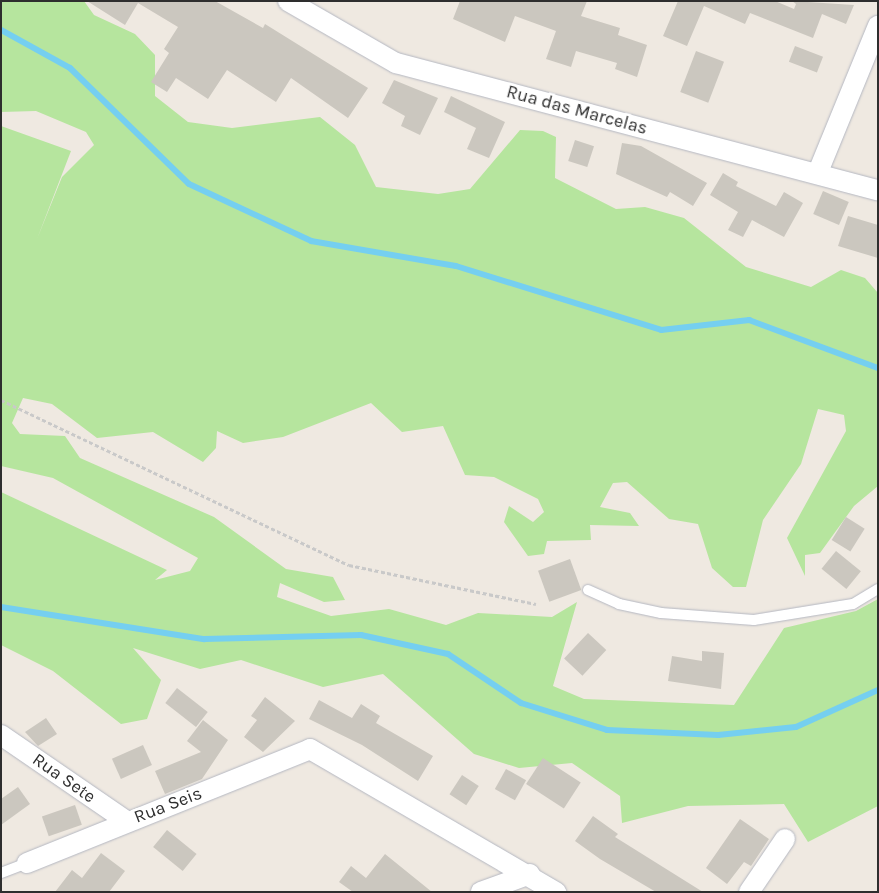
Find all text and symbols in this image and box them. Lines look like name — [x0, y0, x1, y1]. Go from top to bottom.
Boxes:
street label: Rua das Marcelas — [504, 81, 650, 139]
street label: Rua Sete — [28, 748, 100, 808]
street label: Rua Seis — [131, 782, 205, 828]

